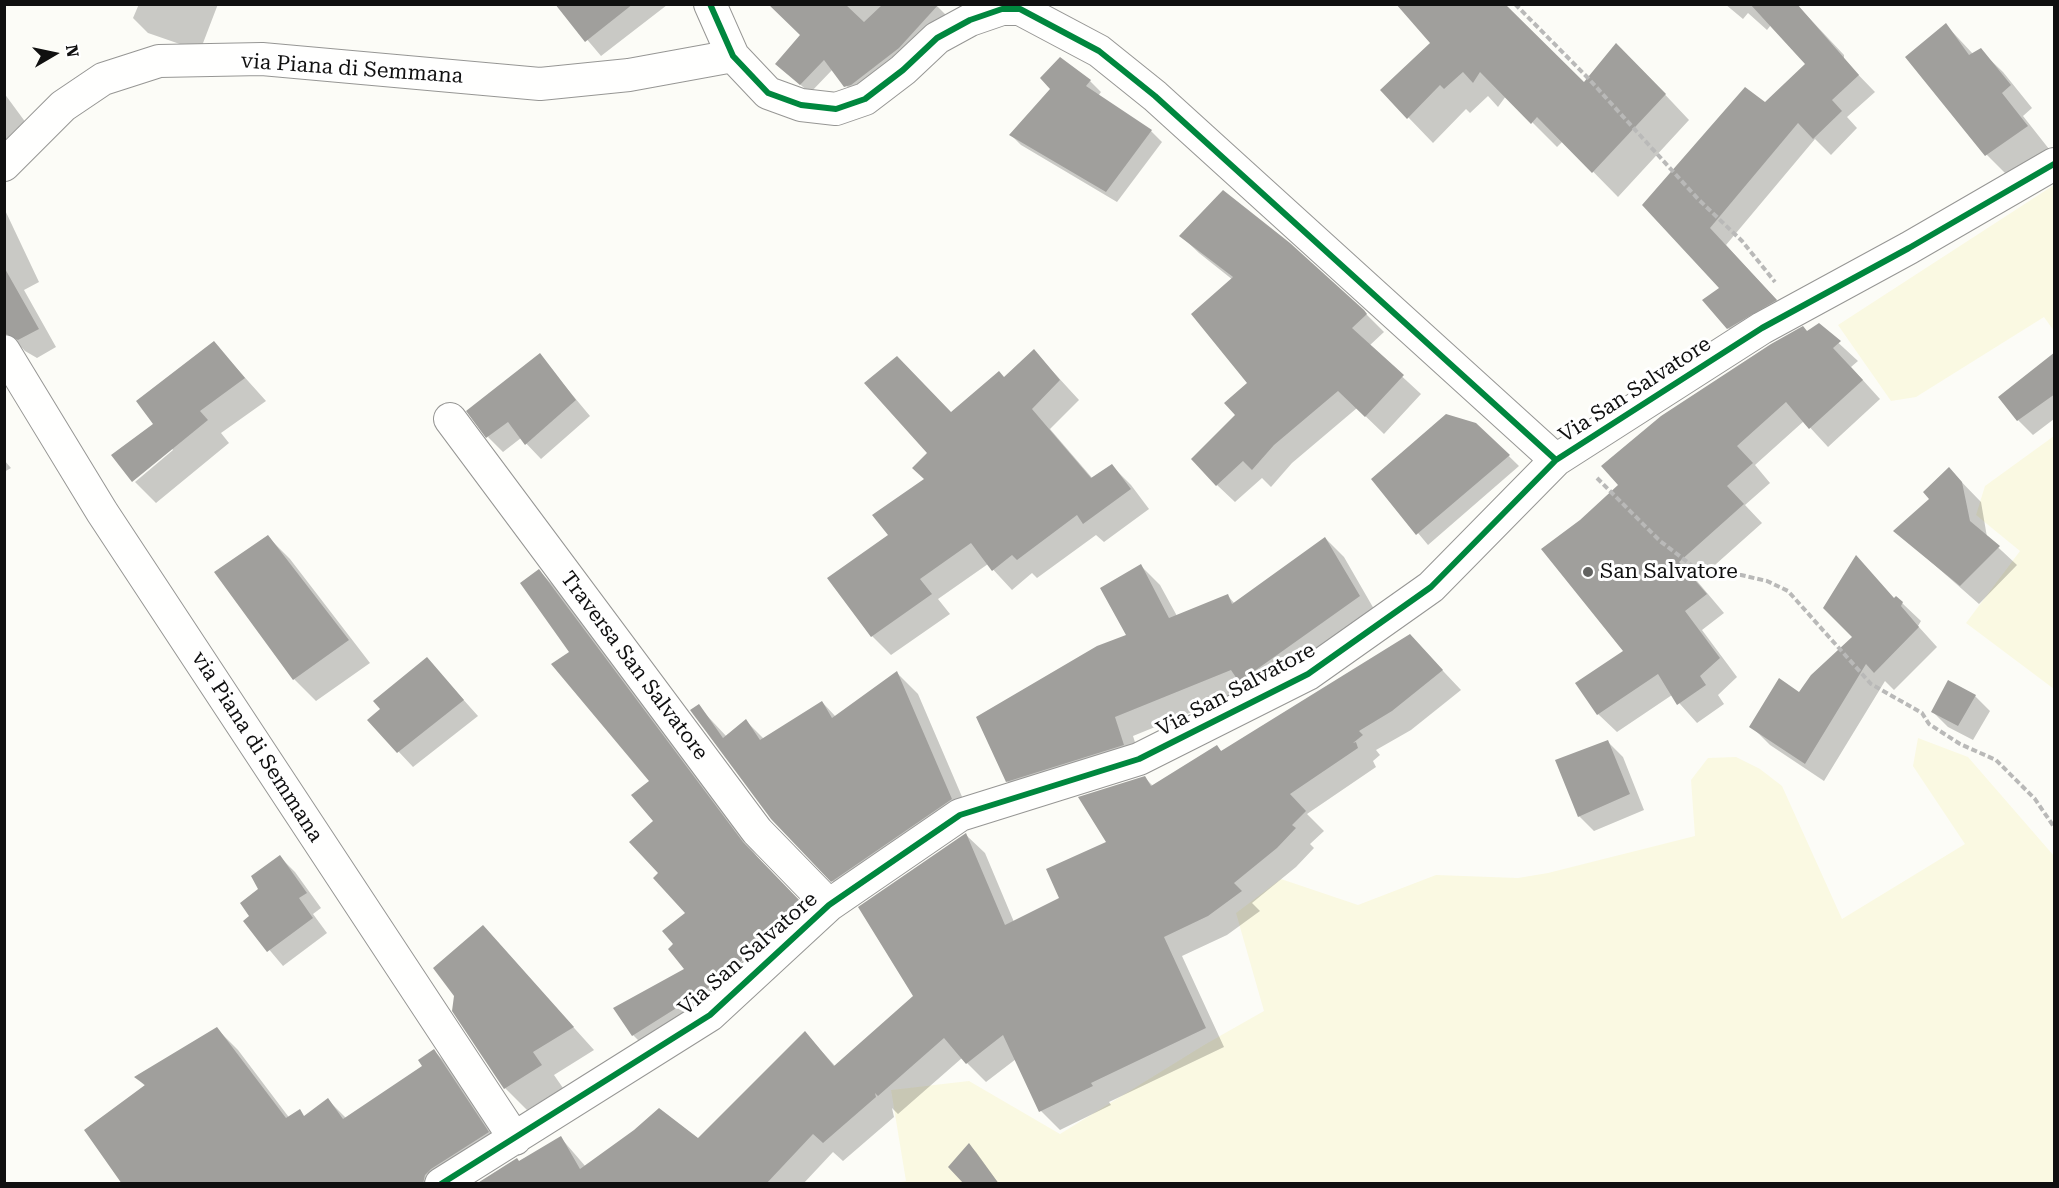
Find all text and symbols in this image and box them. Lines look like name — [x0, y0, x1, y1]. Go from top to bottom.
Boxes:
north arrow — [24, 24, 84, 84]
text: N — [62, 44, 83, 59]
street label: via Piana di Semmana — [240, 49, 464, 89]
street label: Via San Salvatore — [1554, 332, 1716, 448]
place label: San Salvatore — [1600, 559, 1738, 585]
marker: San Salvatore — [1581, 565, 1595, 579]
street label: Traversa San Salvatore — [555, 567, 713, 765]
street label: Via San Salvatore — [1152, 638, 1320, 742]
street label: via Piana di Semmana — [186, 647, 328, 847]
street label: Via San Salvatore — [673, 887, 823, 1021]

